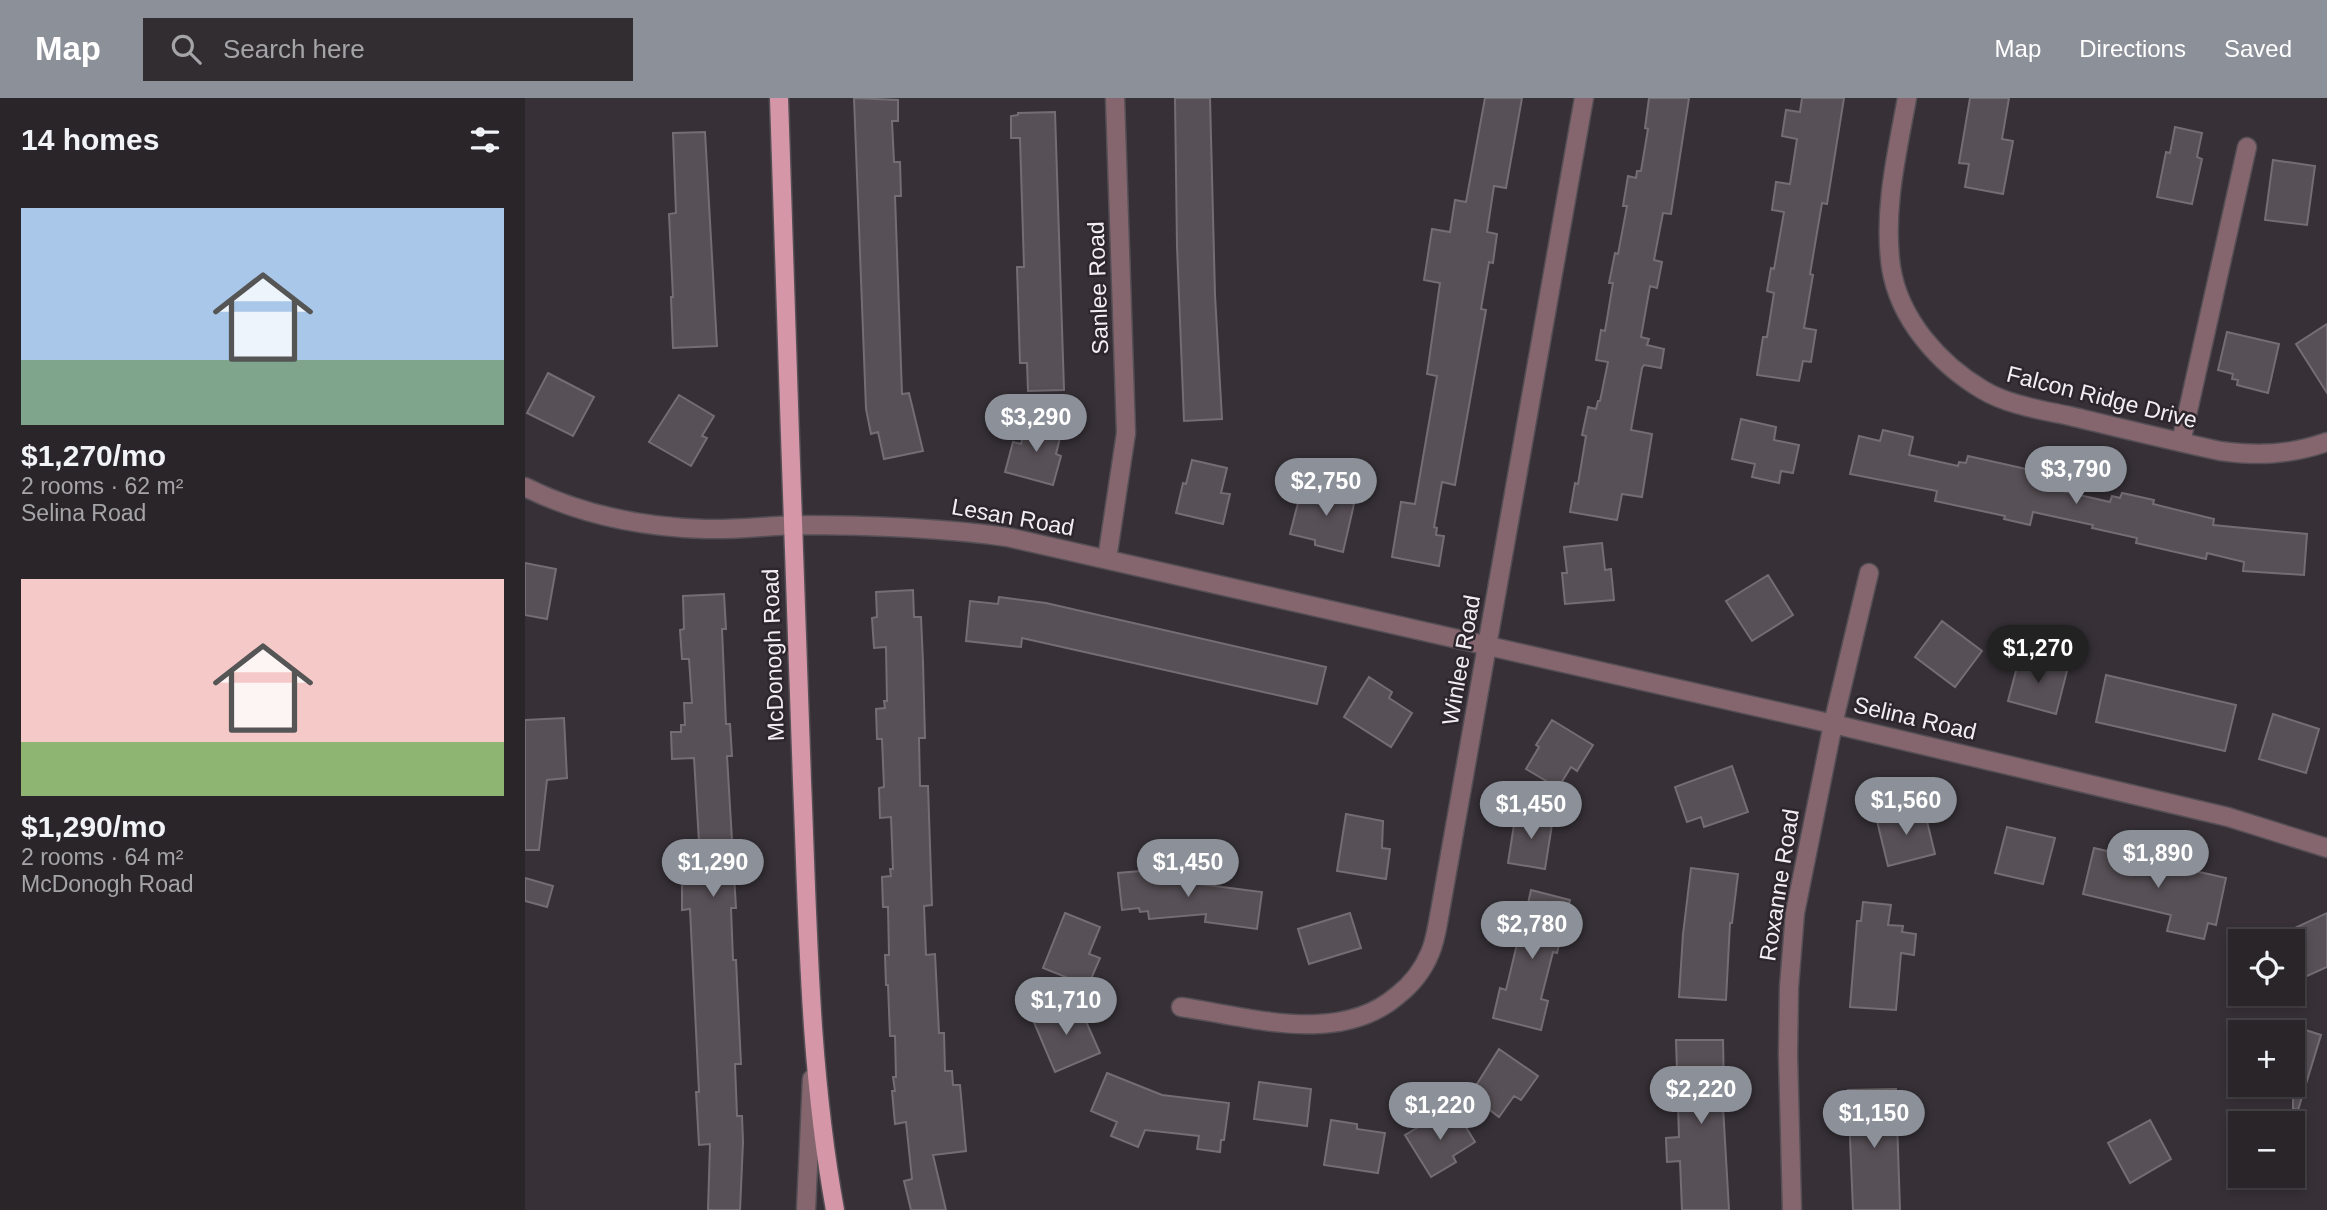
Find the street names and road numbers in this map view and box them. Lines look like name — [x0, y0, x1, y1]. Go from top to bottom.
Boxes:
street label: Sanlee Road — [1083, 221, 1113, 355]
street label: Falcon Ridge Drive — [2004, 361, 2200, 433]
street label: Lesan Road — [950, 493, 1076, 541]
street label: McDonogh Road — [757, 568, 789, 742]
street label: Winlee Road — [1437, 593, 1485, 727]
street label: Selina Road — [1851, 691, 1979, 745]
street label: Roxanne Road — [1754, 807, 1804, 963]

